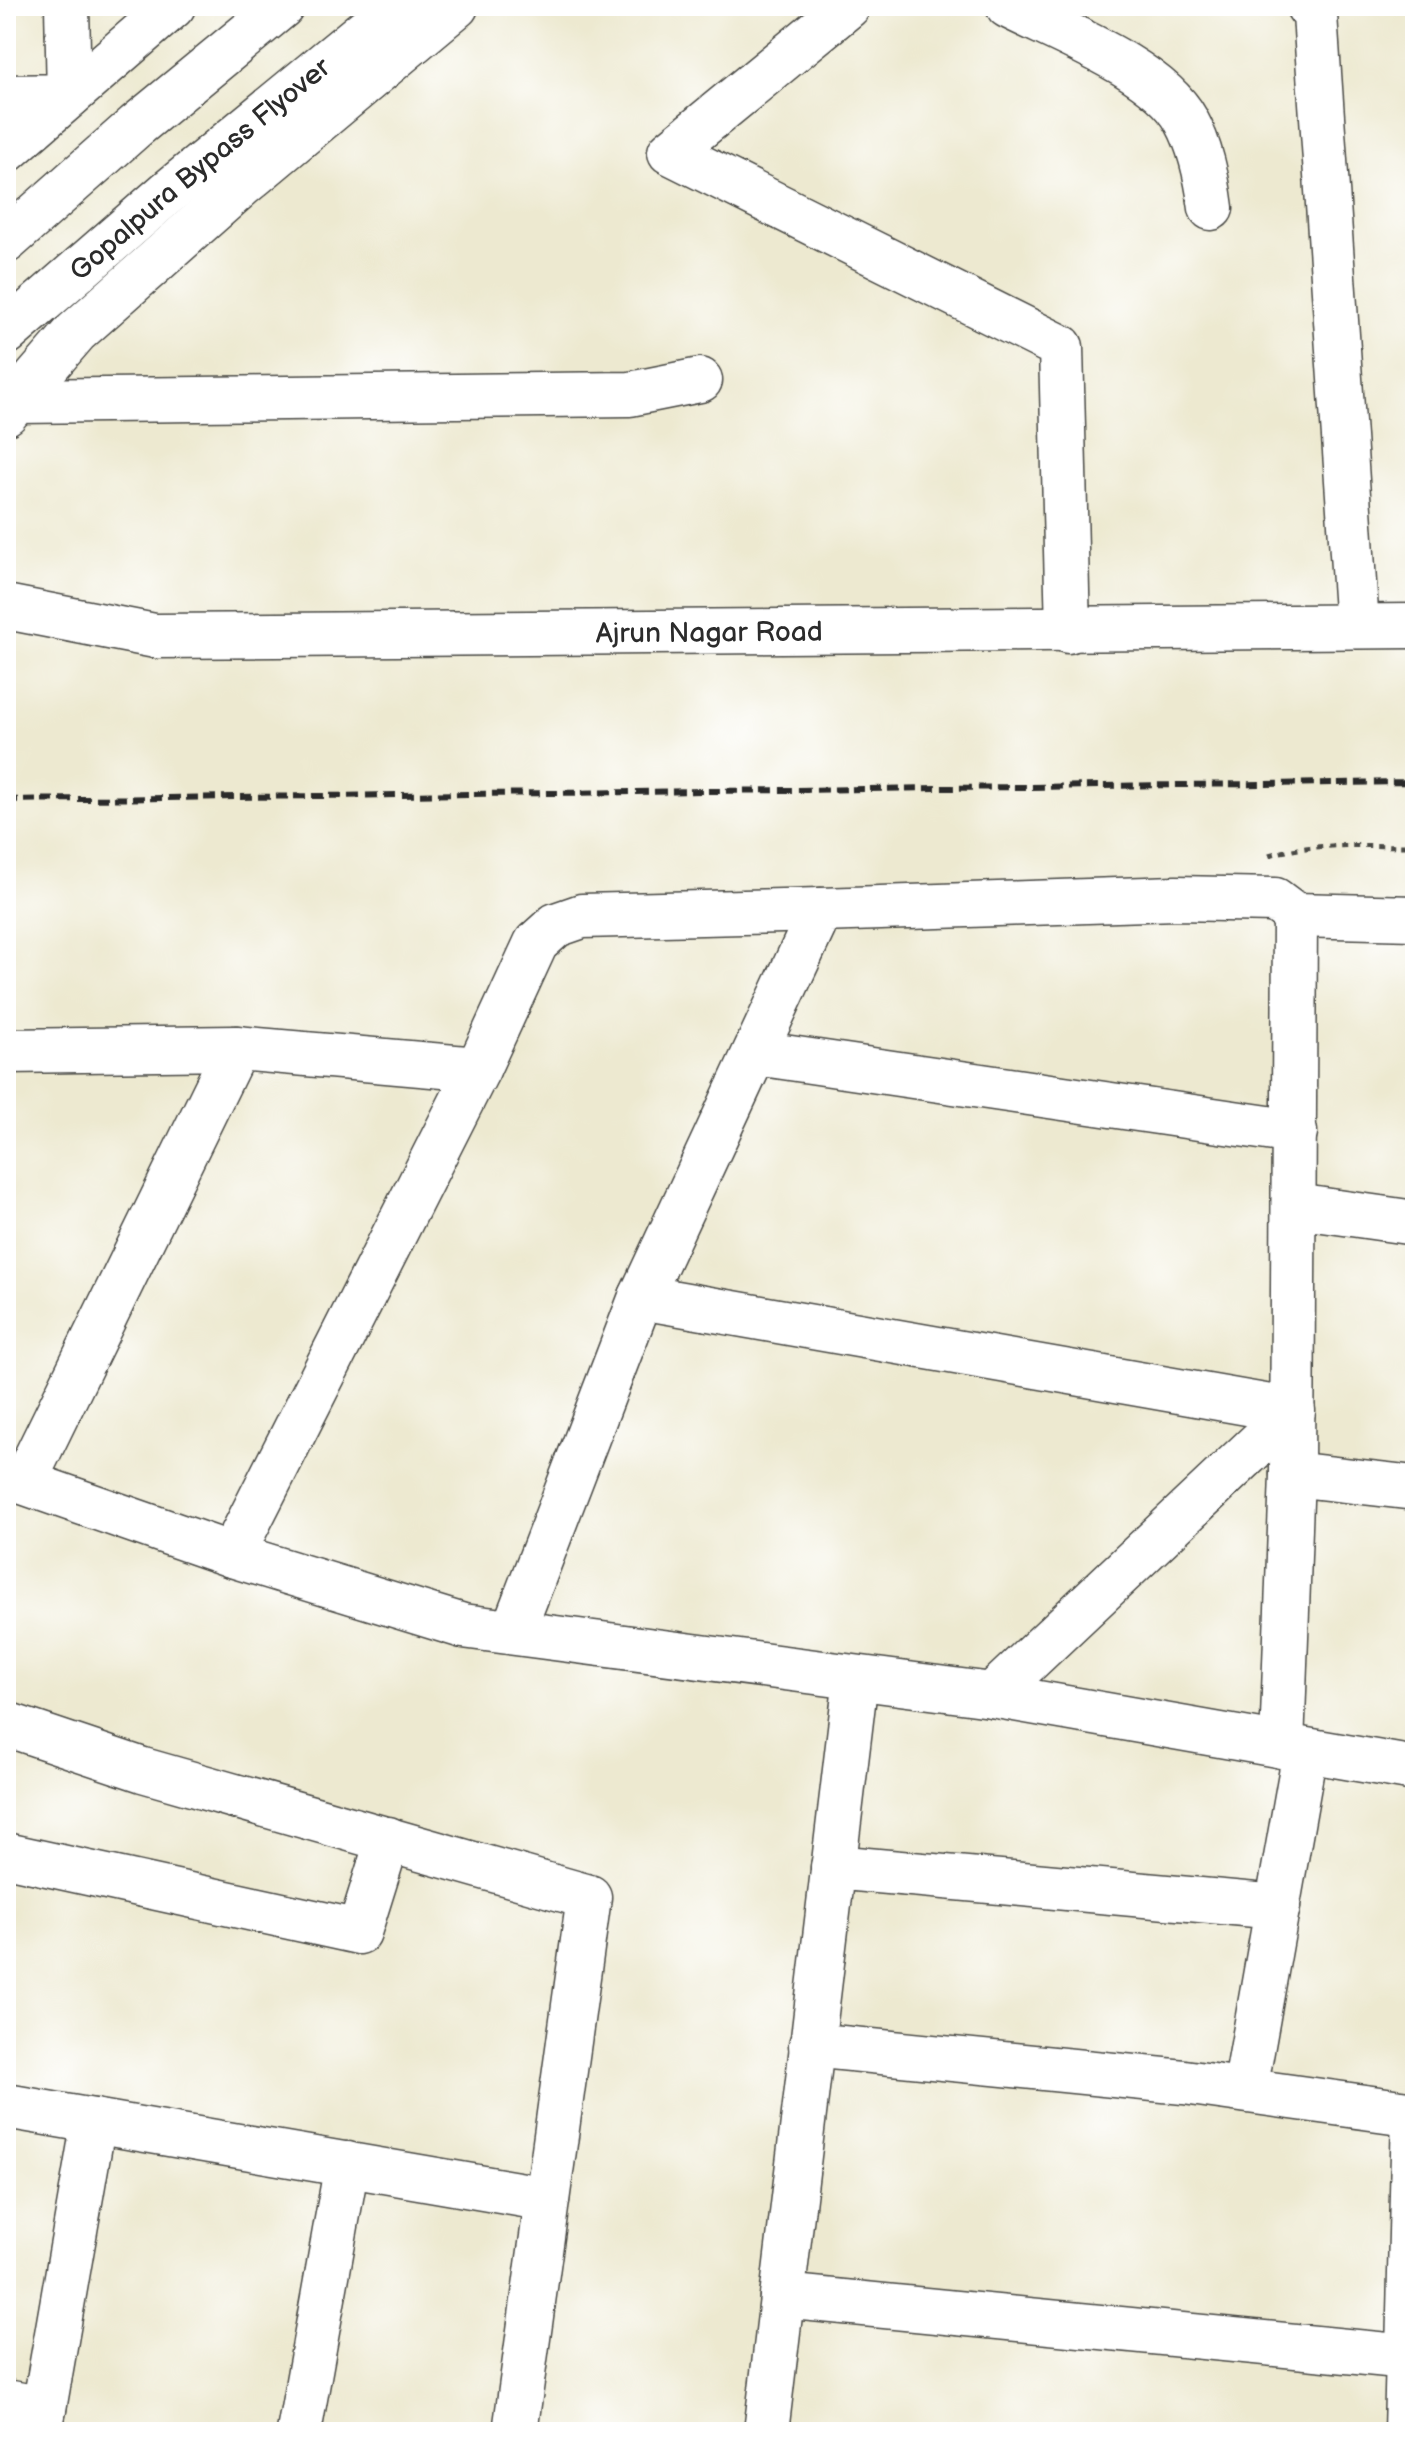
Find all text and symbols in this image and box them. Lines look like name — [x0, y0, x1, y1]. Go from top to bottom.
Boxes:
street label: Gopalpura Bypass Flyover — [63, 51, 338, 288]
street label: Ajrun Nagar Road — [595, 616, 823, 651]

